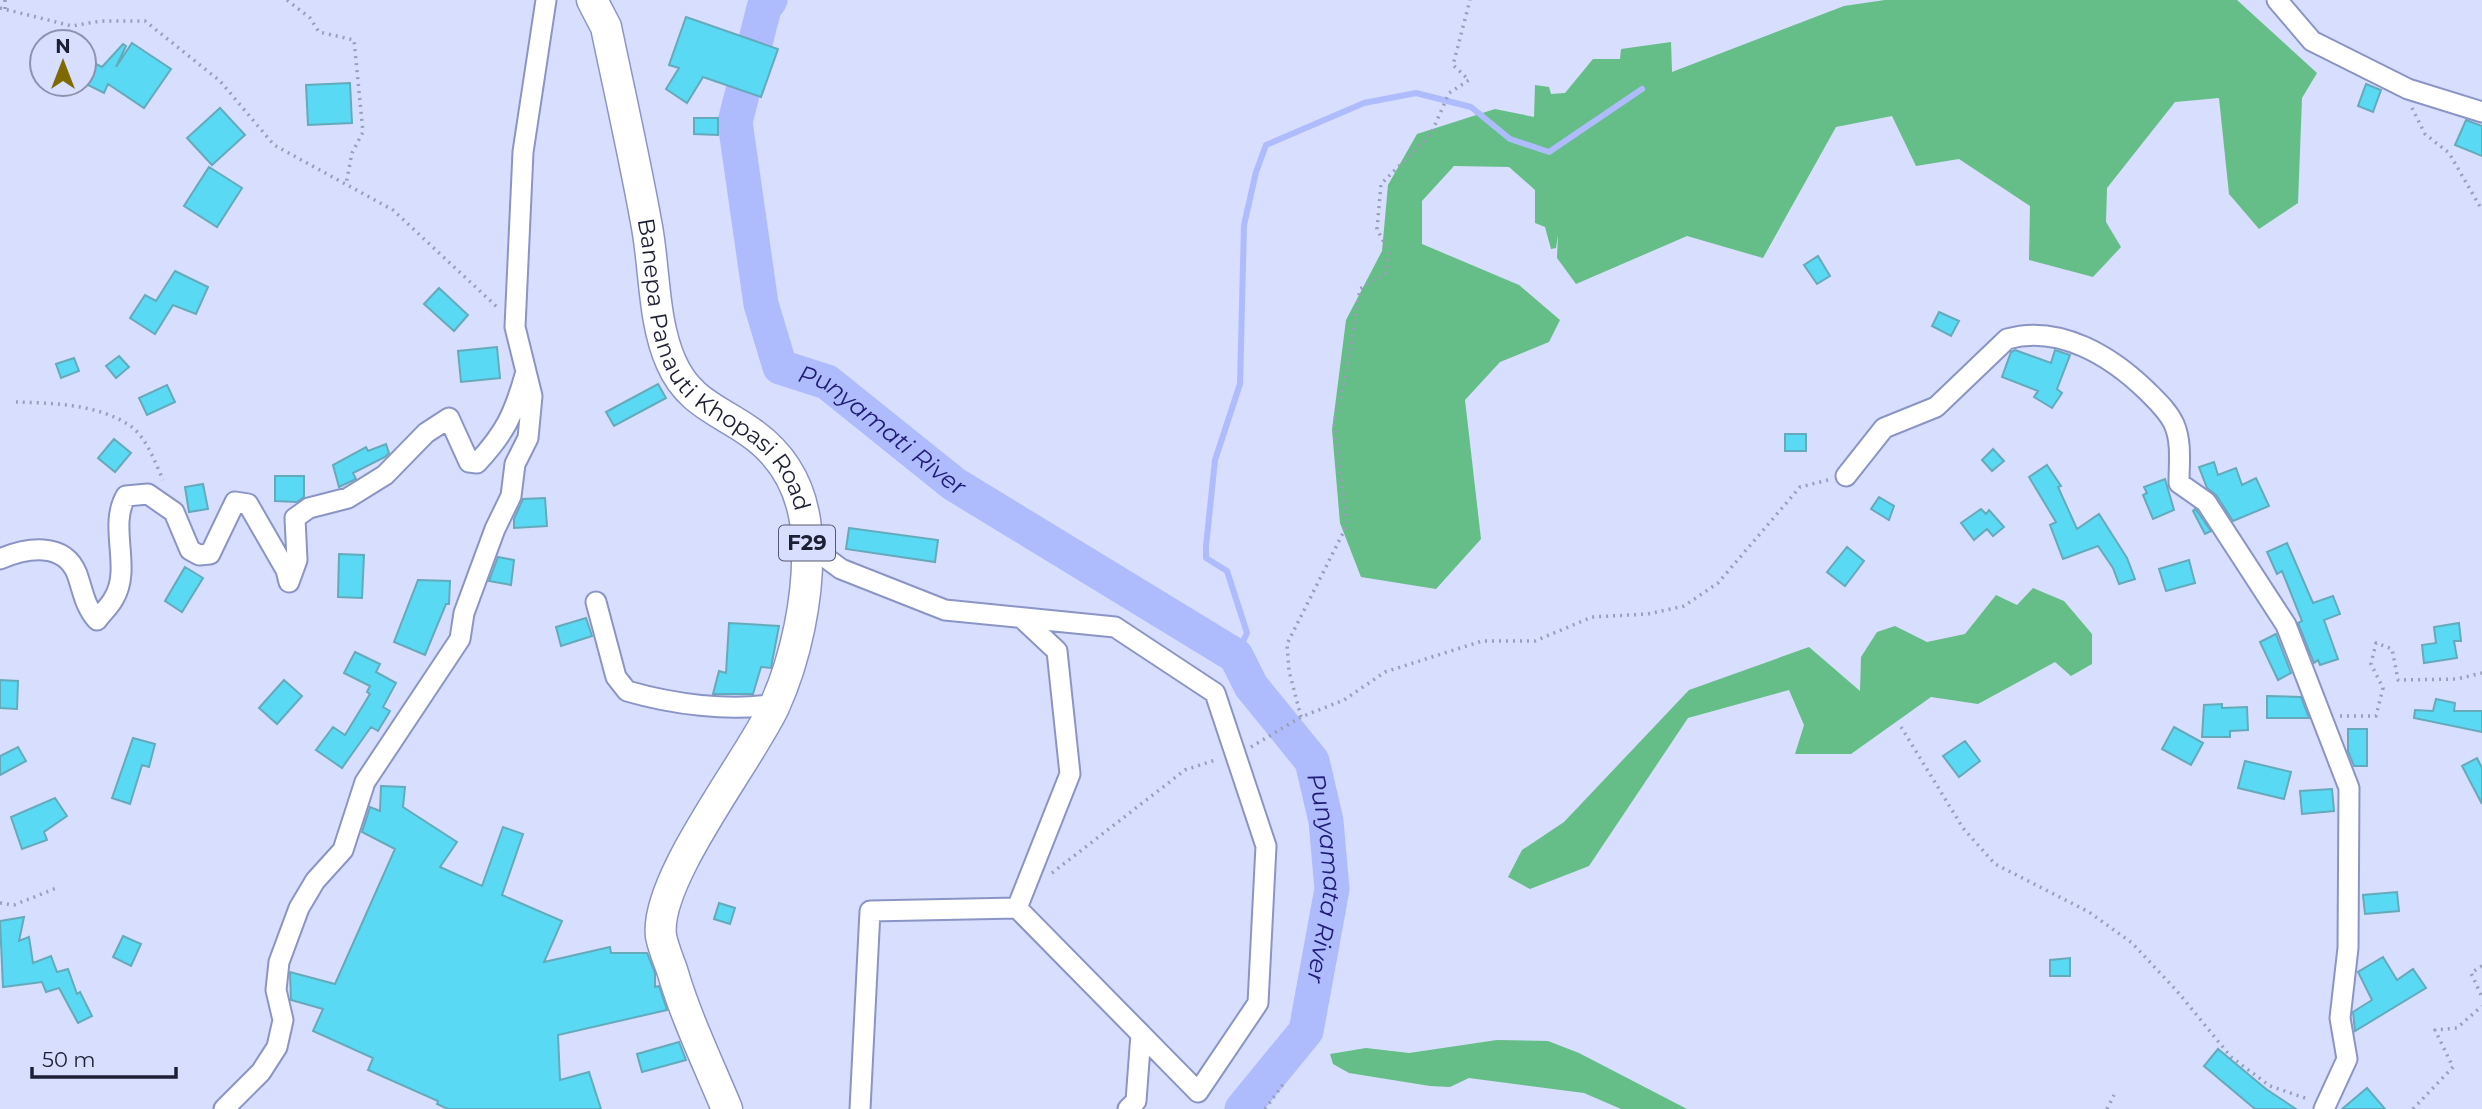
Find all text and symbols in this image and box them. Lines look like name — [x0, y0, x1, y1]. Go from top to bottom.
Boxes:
north arrow — [28, 28, 98, 98]
text: N — [55, 35, 71, 58]
street label: Banepa Panauti Khopasi Road — [632, 216, 817, 514]
water label: Punyamati River — [795, 359, 972, 502]
road number: F29 — [779, 526, 835, 560]
water label: Punyamata River — [1301, 770, 1347, 987]
scale bar — [32, 1036, 175, 1080]
text: 50 m — [42, 1047, 96, 1072]

